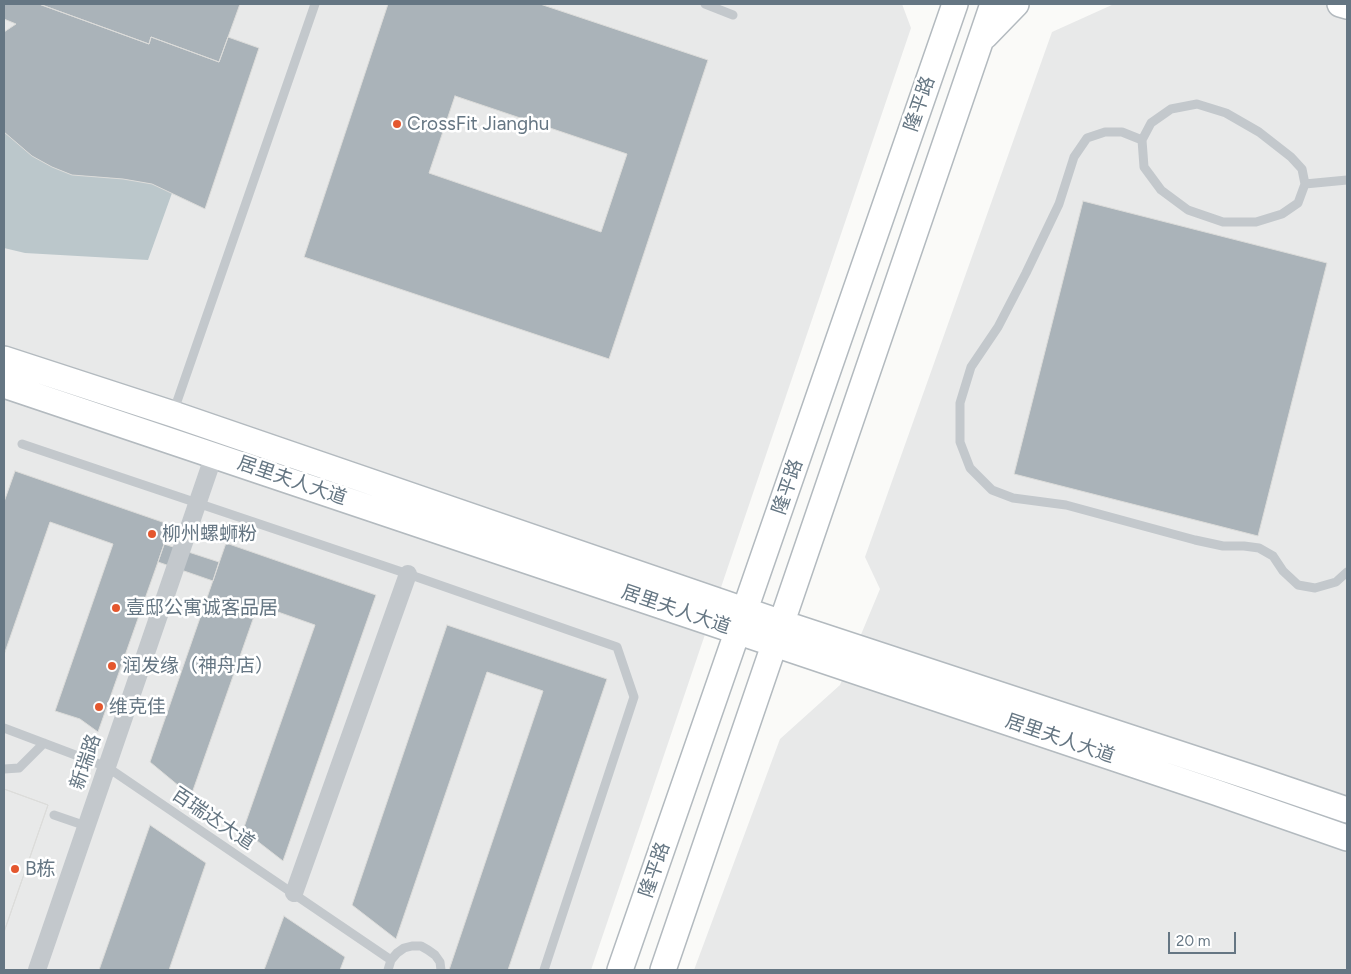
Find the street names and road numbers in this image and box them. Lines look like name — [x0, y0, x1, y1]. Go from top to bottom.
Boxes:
street label: 隆平路 — [900, 73, 940, 135]
street label: 居里夫人大道 — [234, 452, 350, 510]
street label: 隆平路 — [768, 456, 808, 518]
street label: 居里夫人大道 — [618, 581, 734, 639]
street label: 居里夫人大道 — [1002, 710, 1118, 768]
street label: 新瑞路 — [66, 731, 106, 793]
street label: 百瑞达大道 — [167, 783, 259, 855]
street label: 隆平路 — [635, 839, 675, 901]

